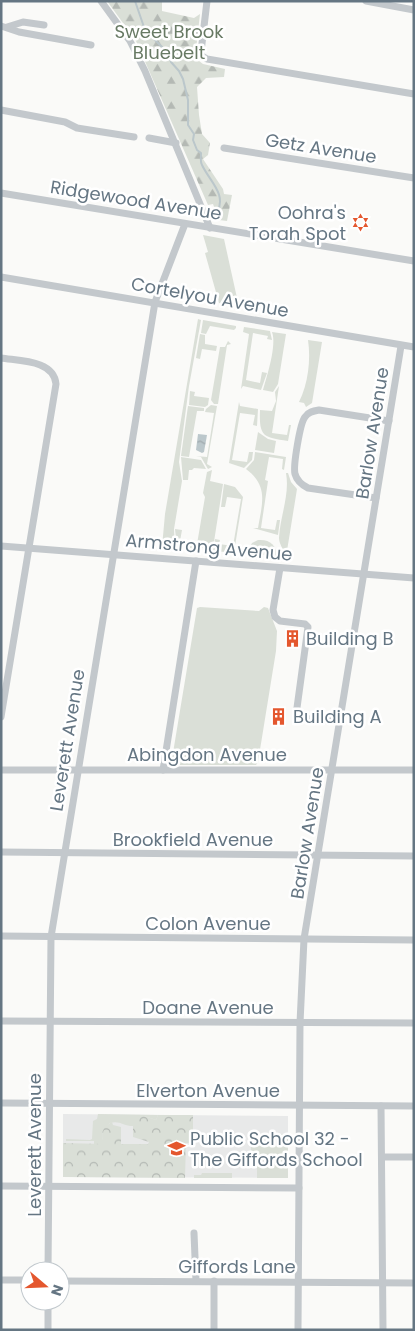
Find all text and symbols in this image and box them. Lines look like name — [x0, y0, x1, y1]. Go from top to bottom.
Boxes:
park label: Sweet Brook Bluebelt — [114, 19, 224, 65]
street label: Getz Avenue — [264, 127, 378, 169]
street label: Ridgewood Avenue — [48, 174, 224, 226]
place label: Oohra's Torah Spot — [249, 200, 346, 246]
synagogue icon: Oohra's Torah Spot — [350, 212, 370, 232]
street label: Cortelyou Avenue — [129, 271, 291, 323]
street label: Barlow Avenue — [349, 365, 395, 501]
street label: Armstrong Avenue — [124, 527, 294, 567]
place label: Building B — [306, 626, 394, 651]
building icon: Building B — [282, 628, 302, 648]
street label: Leverett Avenue — [43, 667, 91, 813]
place label: Building A — [293, 704, 382, 729]
building icon: Building A — [269, 706, 289, 726]
street label: Abingdon Avenue — [127, 742, 287, 767]
street label: Barlow Avenue — [284, 765, 330, 901]
street label: Brookfield Avenue — [113, 827, 273, 852]
street label: Colon Avenue — [145, 911, 271, 936]
street label: Doane Avenue — [142, 995, 274, 1020]
street label: Leverett Avenue — [22, 1073, 47, 1217]
street label: Elverton Avenue — [136, 1078, 280, 1103]
place label: Public School 32 - The Giffords School — [190, 1126, 363, 1172]
school or university icon: Public School 32 - The Giffords School — [166, 1138, 186, 1158]
street label: Giffords Lane — [178, 1254, 296, 1279]
north arrow — [20, 1261, 70, 1311]
text: N — [46, 1282, 68, 1298]

